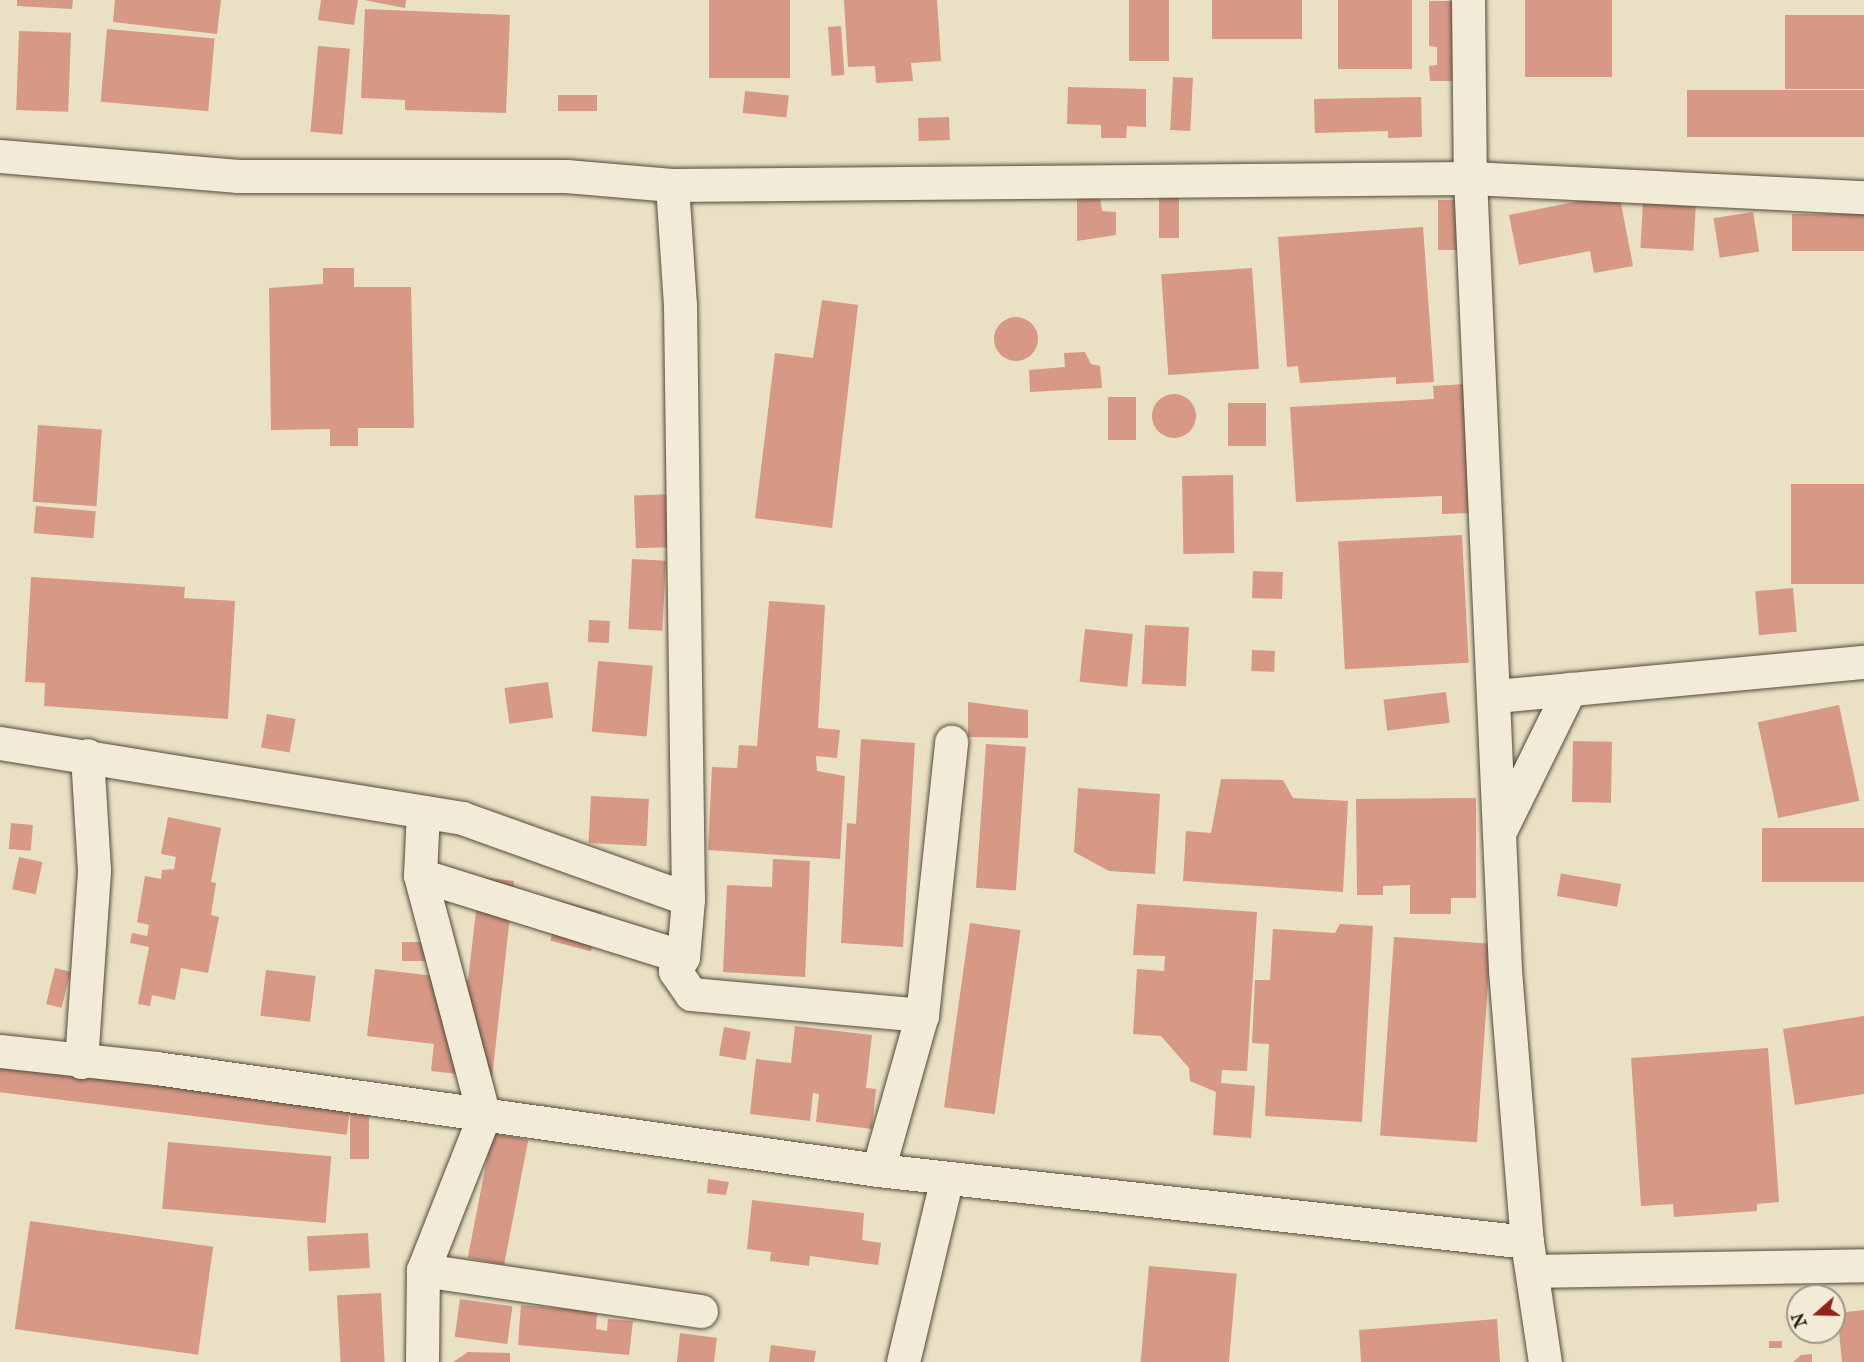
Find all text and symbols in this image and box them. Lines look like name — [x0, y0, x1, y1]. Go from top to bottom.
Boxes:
north arrow — [1786, 1284, 1846, 1344]
text: N — [1789, 1310, 1813, 1329]

